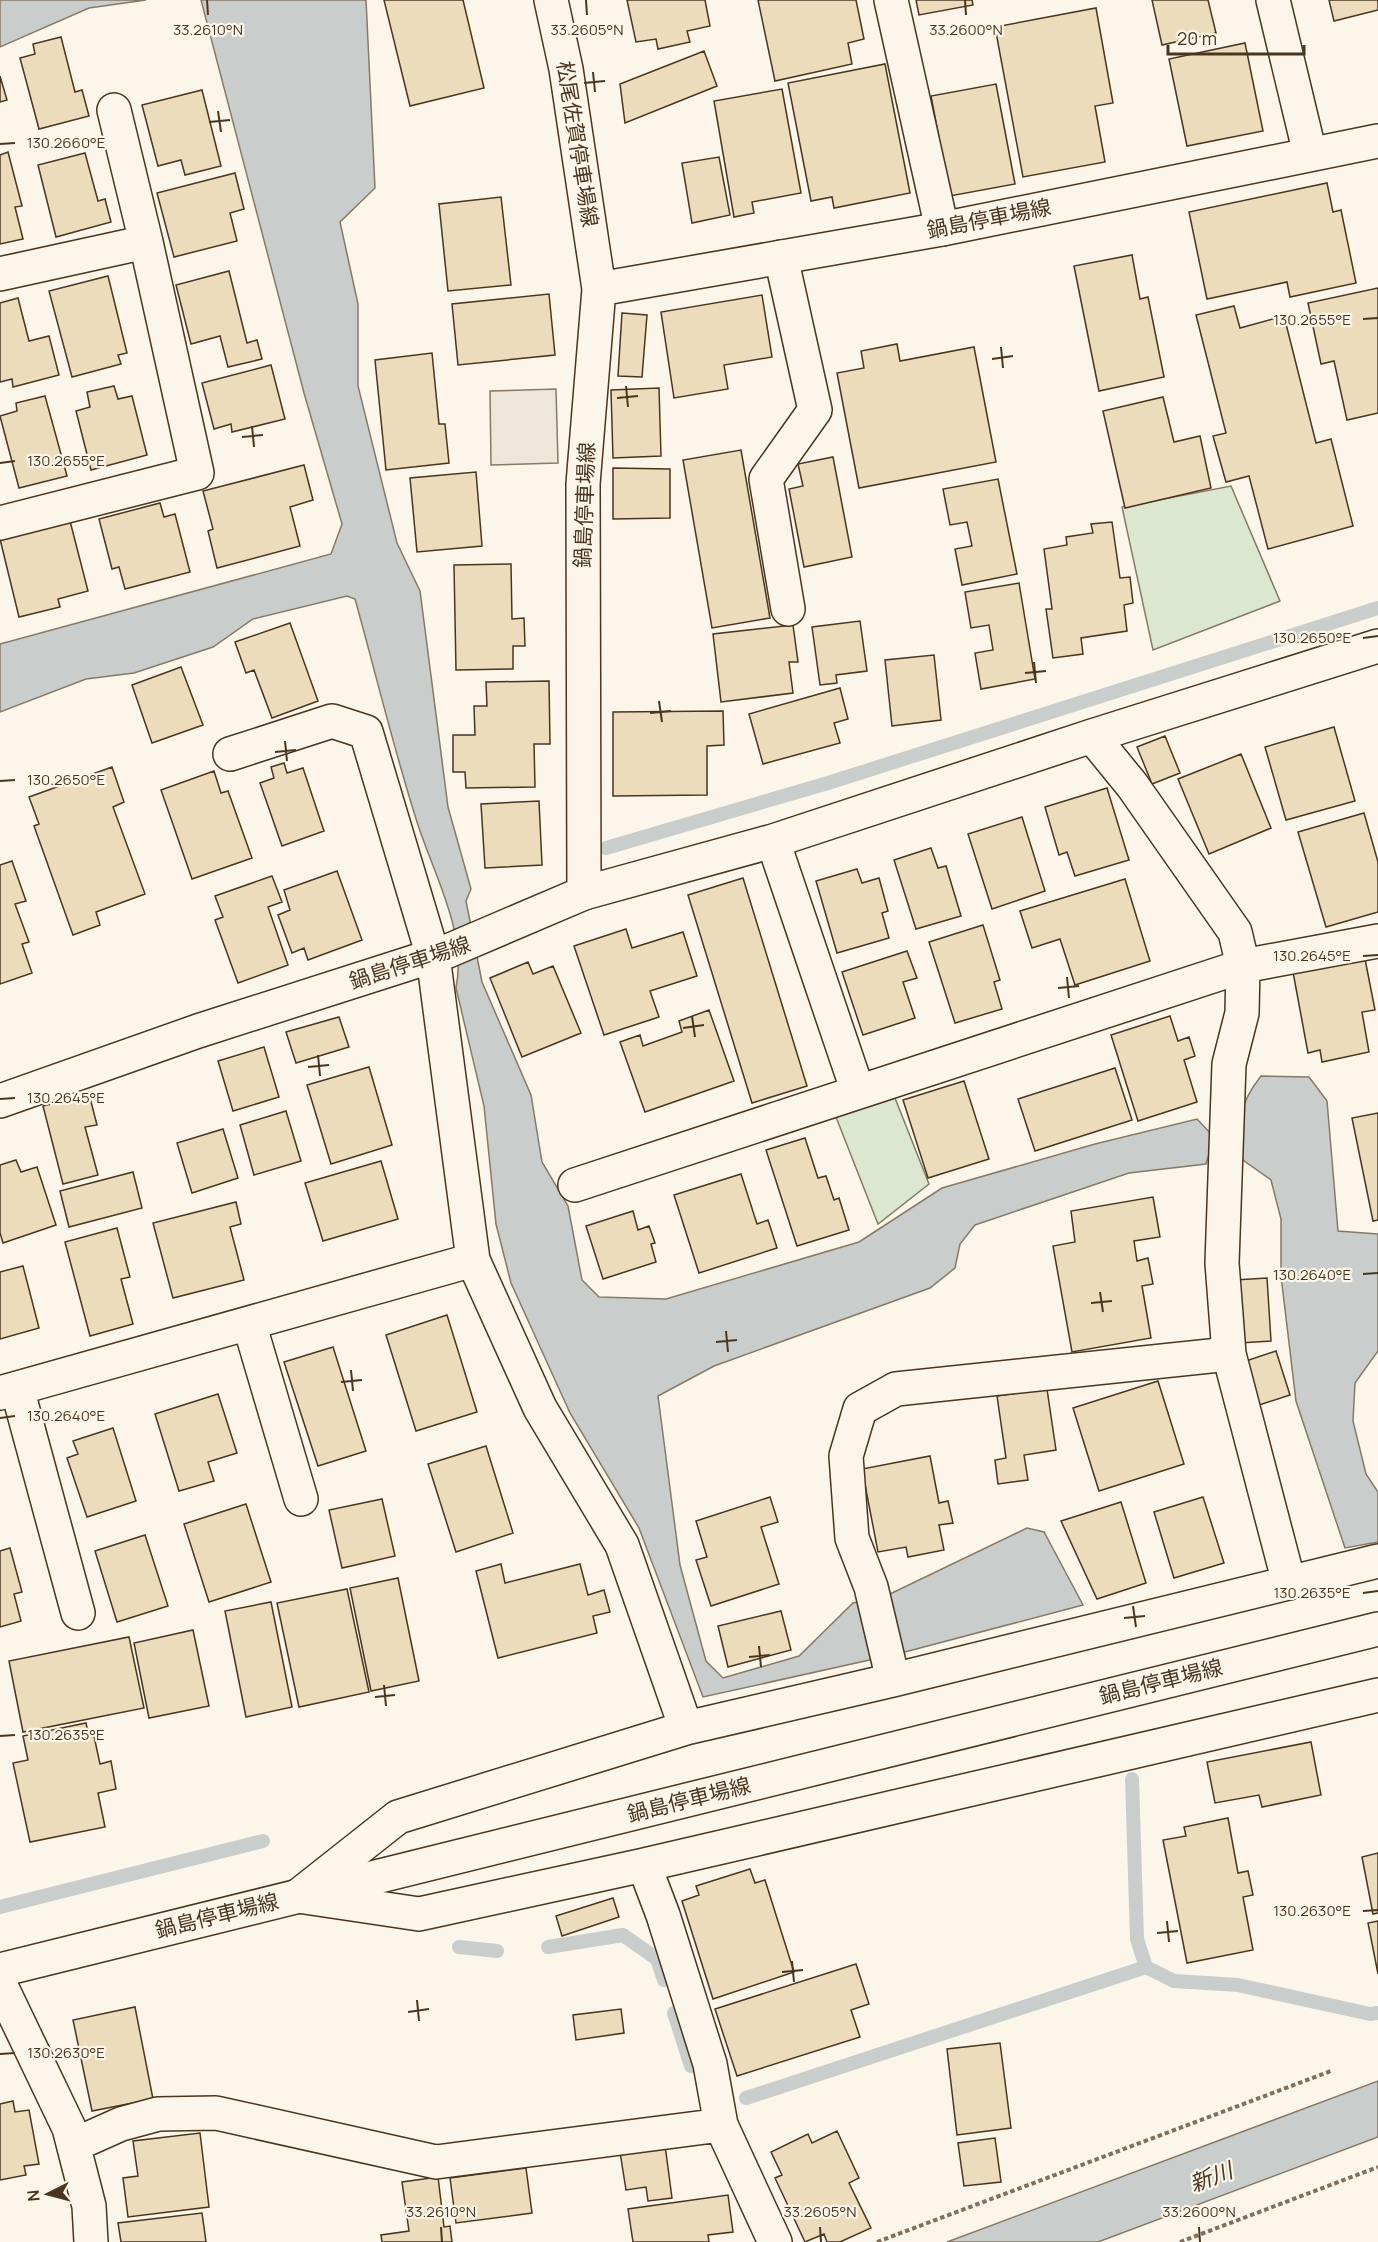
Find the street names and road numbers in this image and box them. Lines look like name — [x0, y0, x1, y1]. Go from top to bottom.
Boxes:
street label: 松尾佐賀停車場線 — [551, 59, 605, 229]
street label: 鍋島停車場線 — [924, 192, 1053, 244]
street label: 鍋島停車場線 — [568, 442, 600, 568]
street label: 鍋島停車場線 — [345, 929, 474, 995]
street label: 鍋島停車場線 — [1096, 1652, 1225, 1710]
street label: 鍋島停車場線 — [624, 1770, 753, 1828]
street label: 鍋島停車場線 — [152, 1886, 281, 1944]

